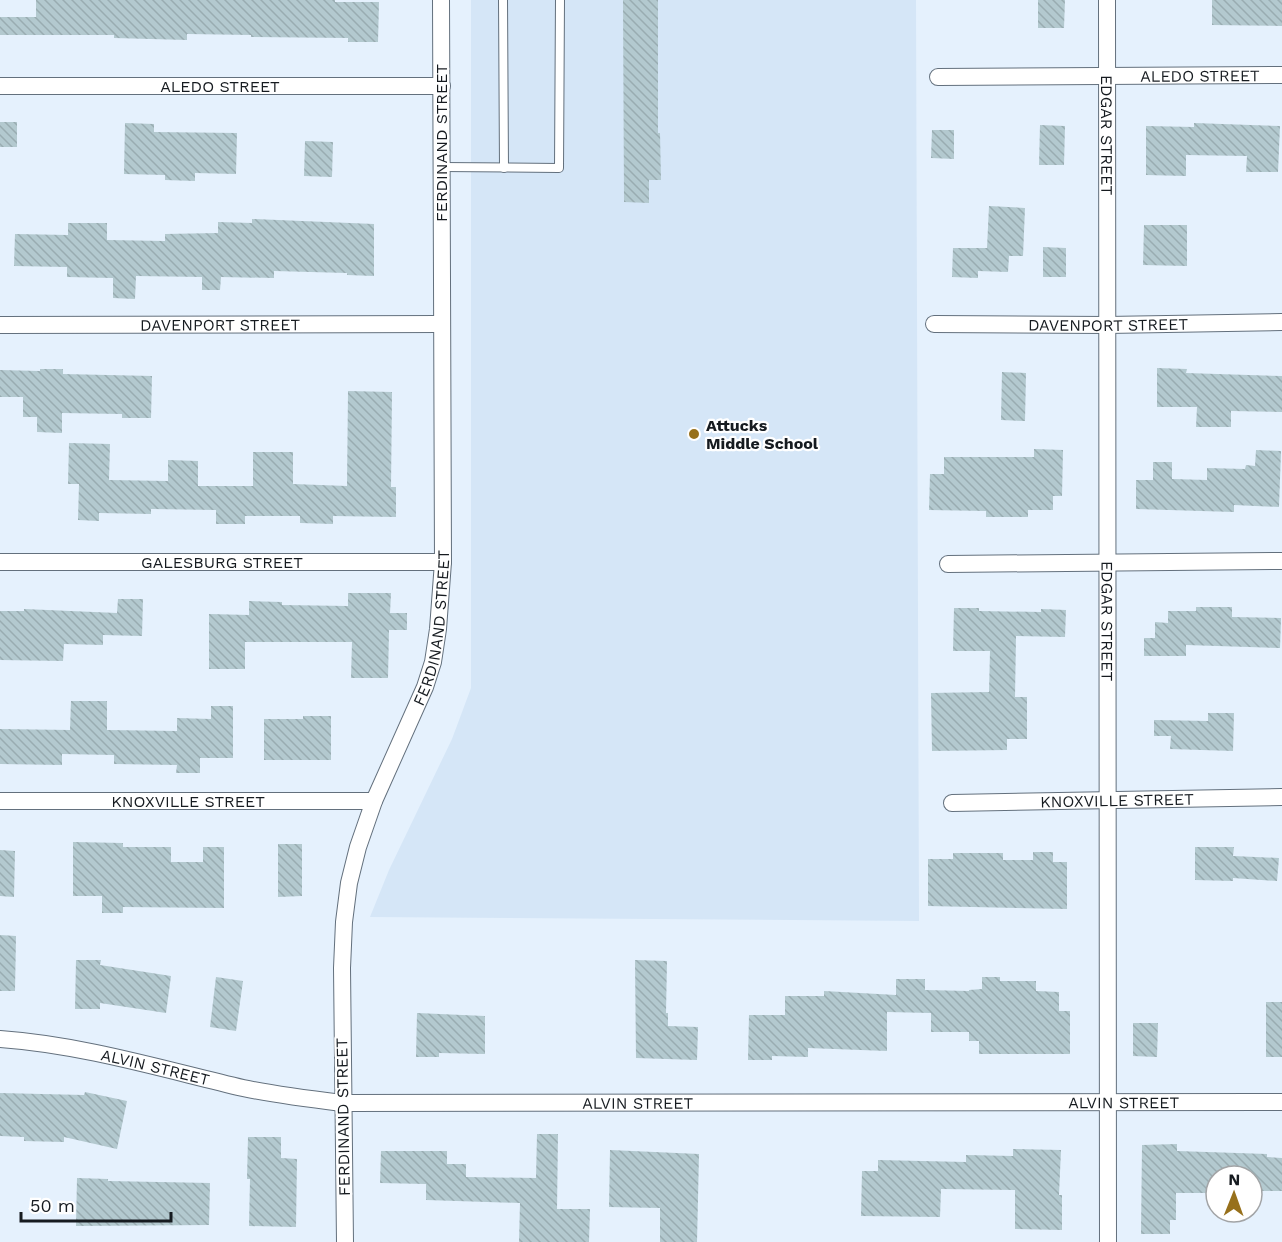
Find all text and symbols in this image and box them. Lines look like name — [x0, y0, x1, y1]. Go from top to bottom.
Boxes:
street label: FERDINAND STREET — [432, 64, 451, 222]
street label: ALEDO STREET — [1140, 66, 1260, 85]
street label: EDGAR STREET — [1098, 75, 1117, 195]
street label: ALEDO STREET — [160, 77, 280, 96]
street label: DAVENPORT STREET — [1028, 314, 1189, 335]
street label: DAVENPORT STREET — [140, 315, 300, 334]
place label: Attucks Middle School — [706, 416, 819, 453]
marker: Attucks Middle School — [687, 427, 701, 441]
street label: FERDINAND STREET — [408, 549, 453, 708]
street label: GALESBURG STREET — [141, 553, 303, 572]
street label: EDGAR STREET — [1098, 561, 1117, 681]
street label: KNOXVILLE STREET — [1040, 789, 1194, 811]
street label: KNOXVILLE STREET — [111, 792, 265, 811]
street label: FERDINAND STREET — [332, 1037, 354, 1196]
street label: ALVIN STREET — [99, 1045, 212, 1089]
street label: ALVIN STREET — [582, 1093, 693, 1112]
street label: ALVIN STREET — [1068, 1093, 1179, 1112]
north arrow — [1204, 1164, 1264, 1224]
text: N — [1228, 1170, 1240, 1189]
scale bar — [21, 1185, 171, 1223]
text: 50 m — [30, 1195, 75, 1216]

